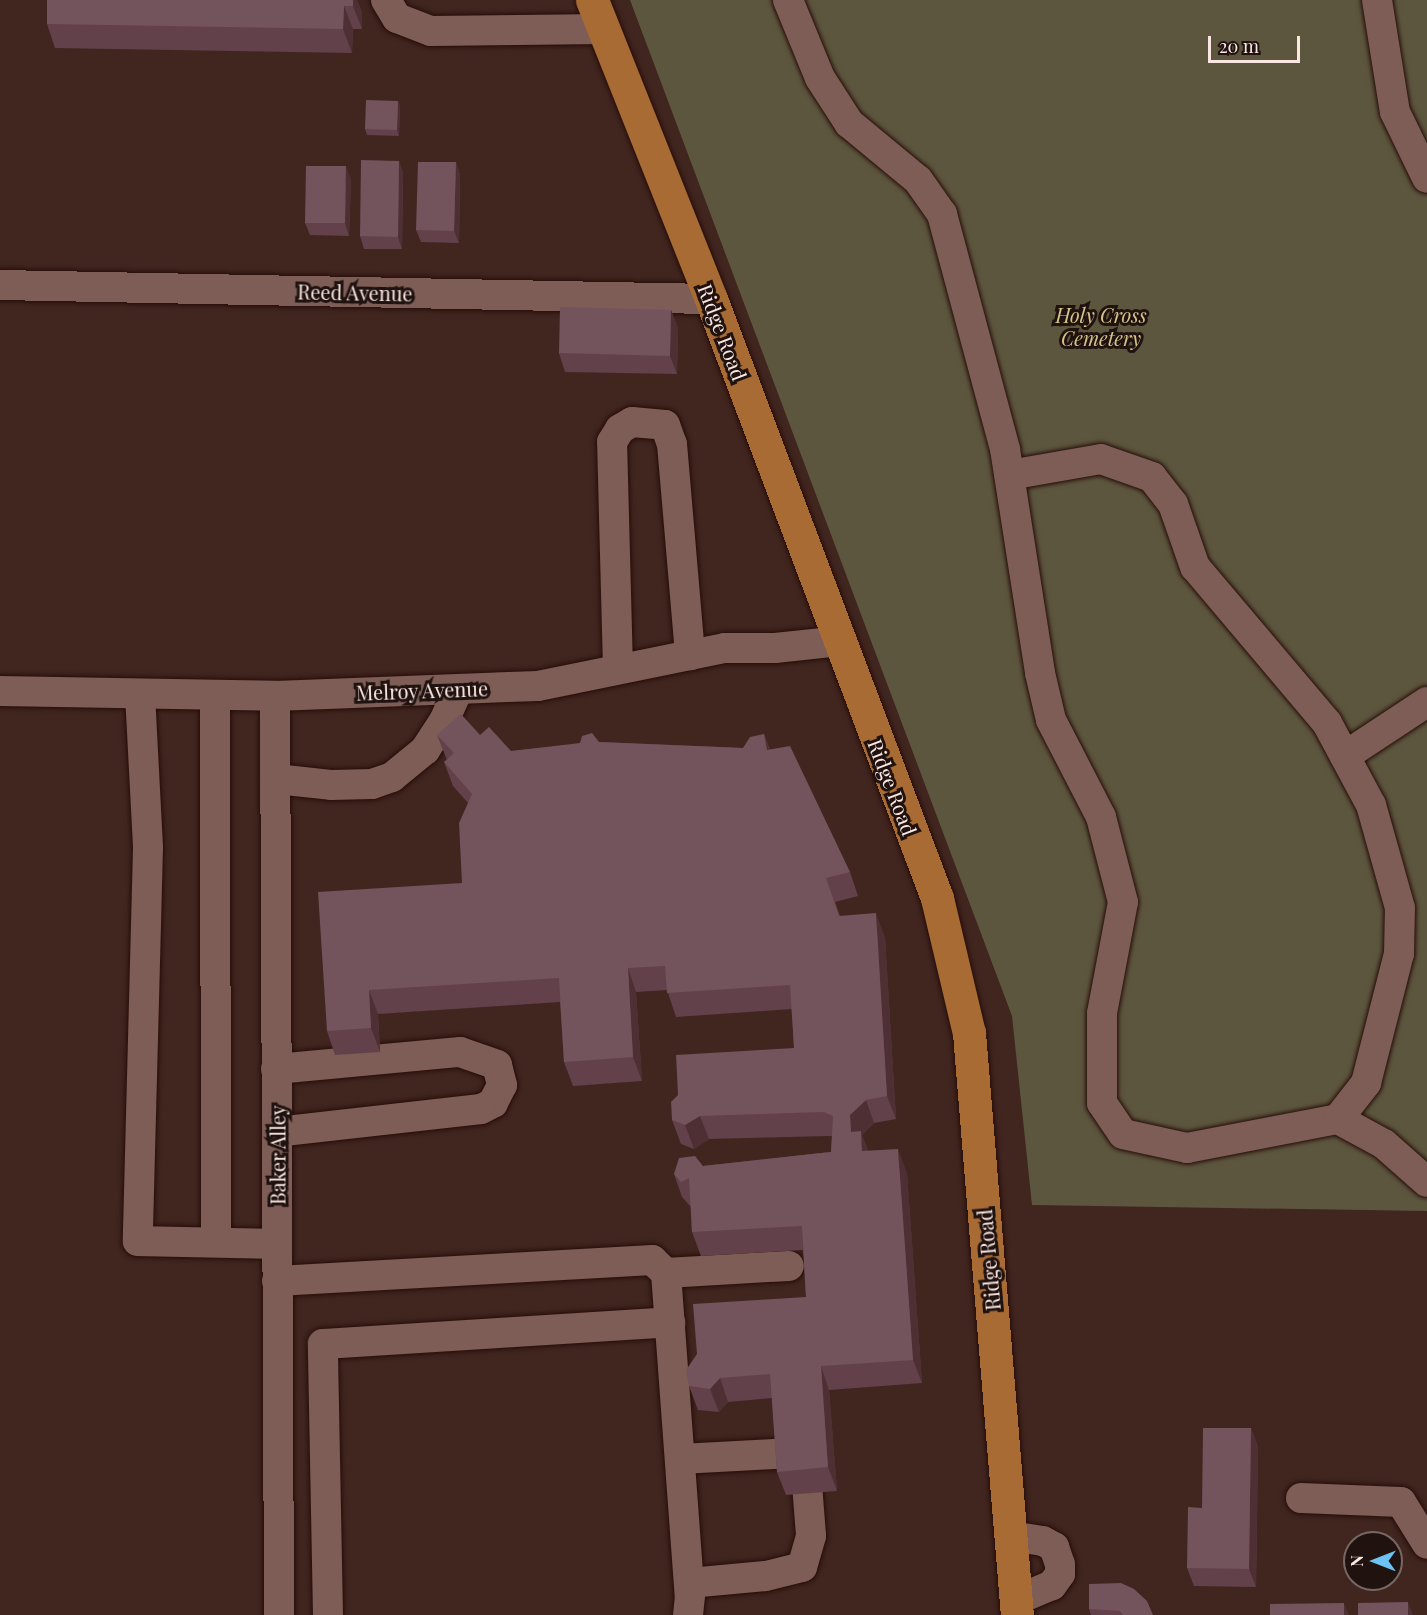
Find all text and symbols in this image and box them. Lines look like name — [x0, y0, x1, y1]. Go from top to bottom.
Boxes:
scale bar — [1211, 24, 1302, 62]
text: 20 m — [1219, 34, 1259, 58]
street label: Reed Avenue — [297, 279, 413, 305]
street label: Ridge Road — [694, 280, 752, 384]
park label: Holy Cross Cemetery — [1055, 302, 1147, 349]
street label: Melroy Avenue — [355, 676, 489, 704]
street label: Ridge Road — [864, 735, 922, 839]
street label: Baker Alley — [265, 1105, 289, 1205]
street label: Ridge Road — [972, 1208, 1004, 1312]
north arrow — [1343, 1531, 1403, 1591]
text: N — [1346, 1555, 1367, 1567]

